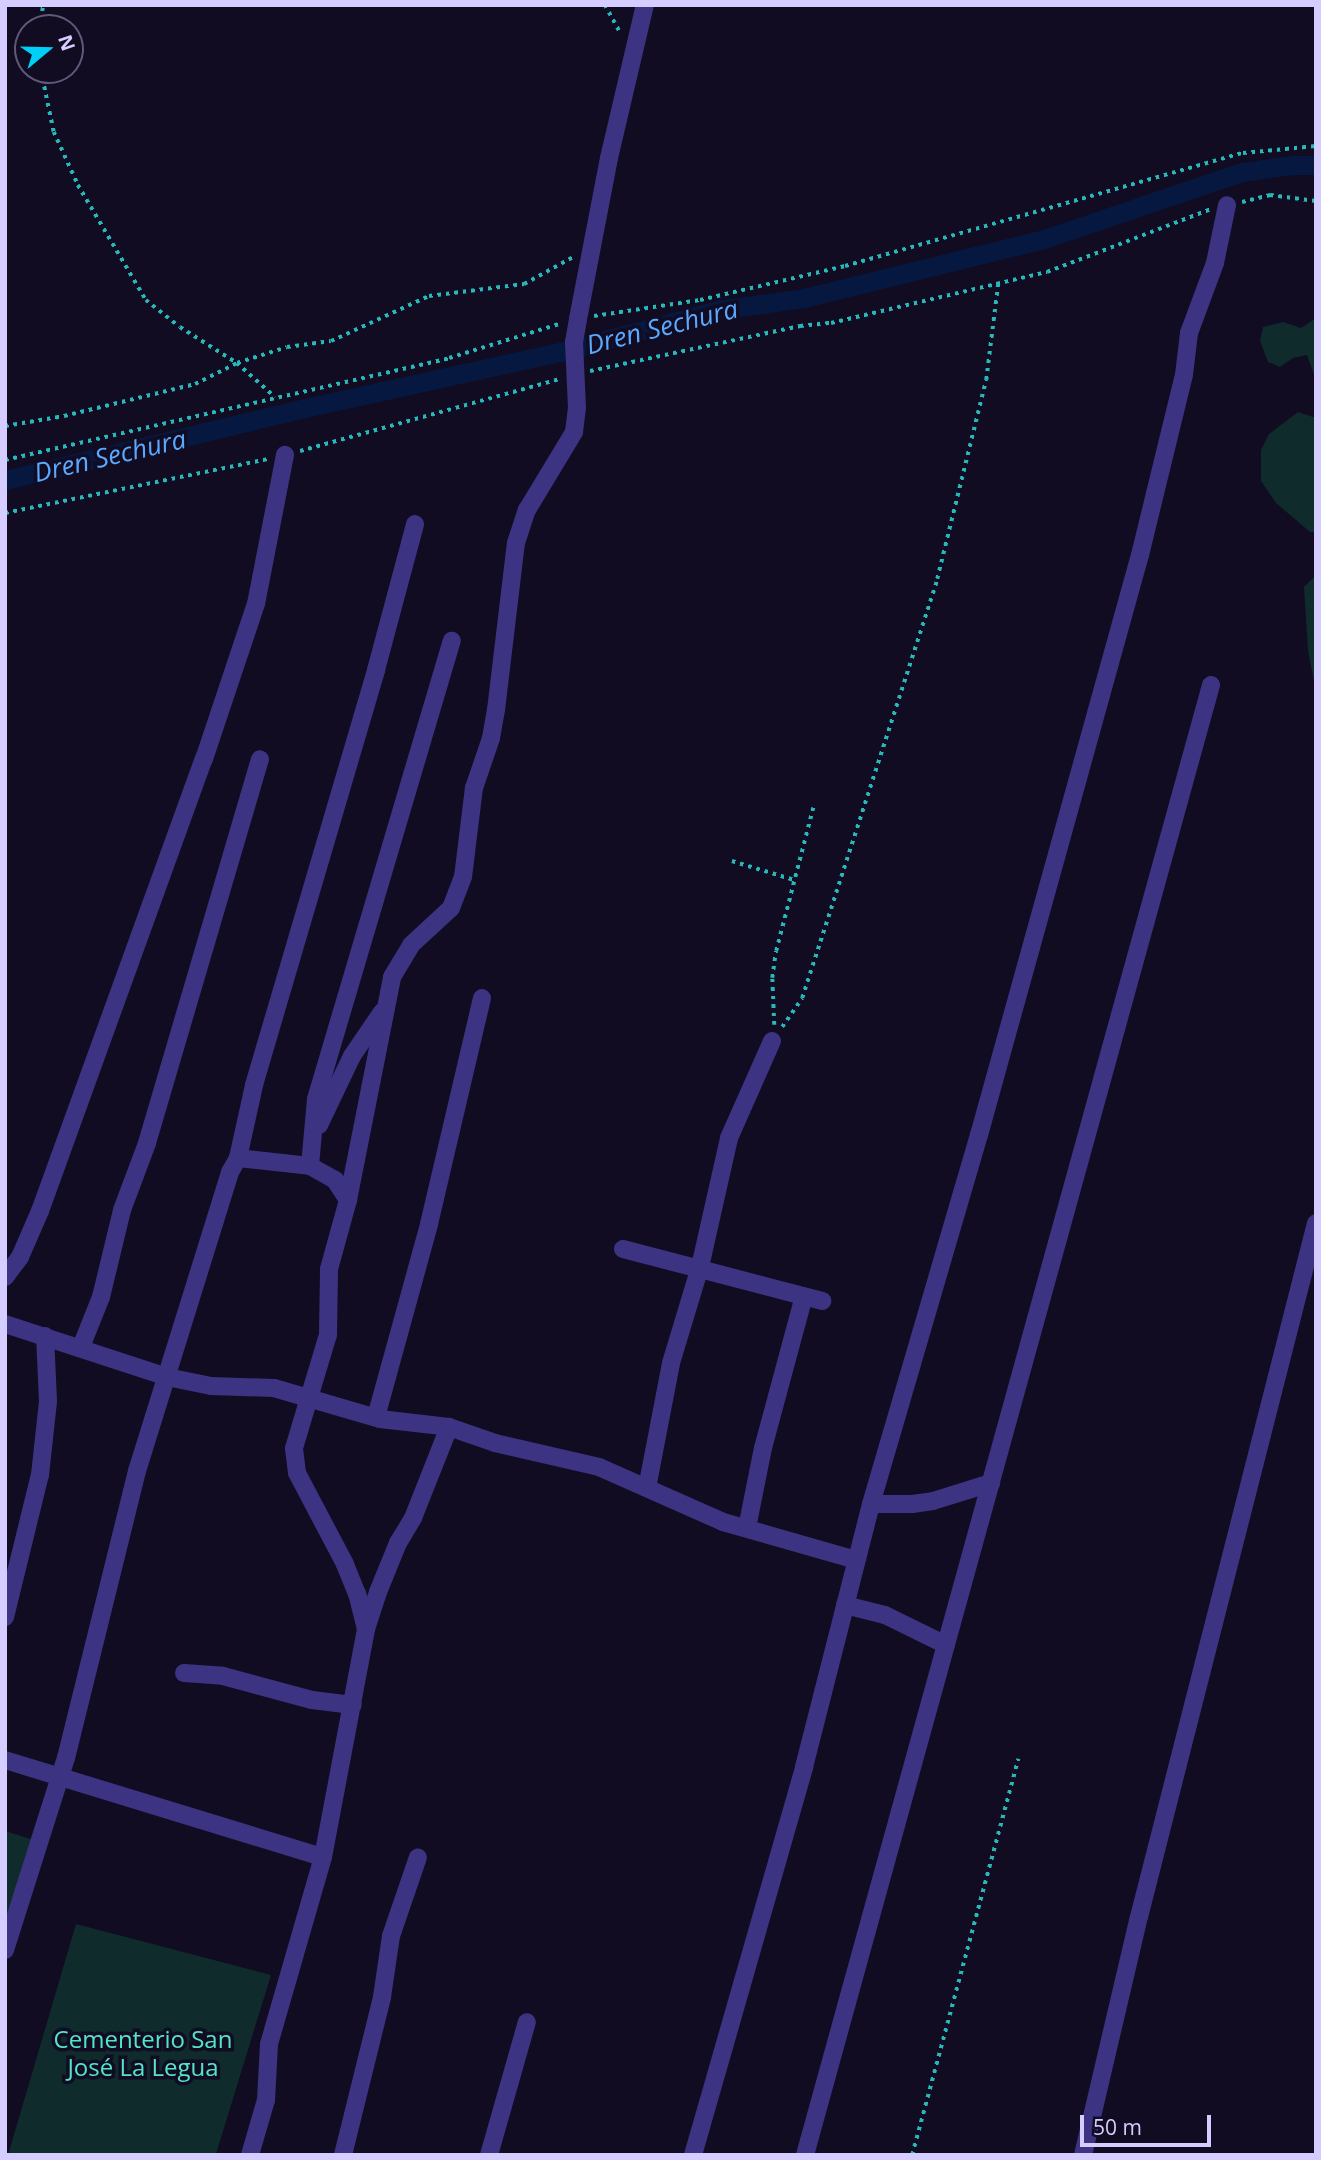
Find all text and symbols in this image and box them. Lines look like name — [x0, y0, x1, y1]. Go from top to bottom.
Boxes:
north arrow — [14, 14, 84, 84]
text: N — [52, 31, 82, 54]
water label: Dren Sechura — [583, 293, 741, 361]
water label: Dren Sechura — [31, 423, 189, 489]
park label: Cementerio San José La Legua — [54, 2025, 232, 2081]
scale bar — [1083, 2100, 1214, 2144]
text: 50 m — [1093, 2113, 1142, 2141]

